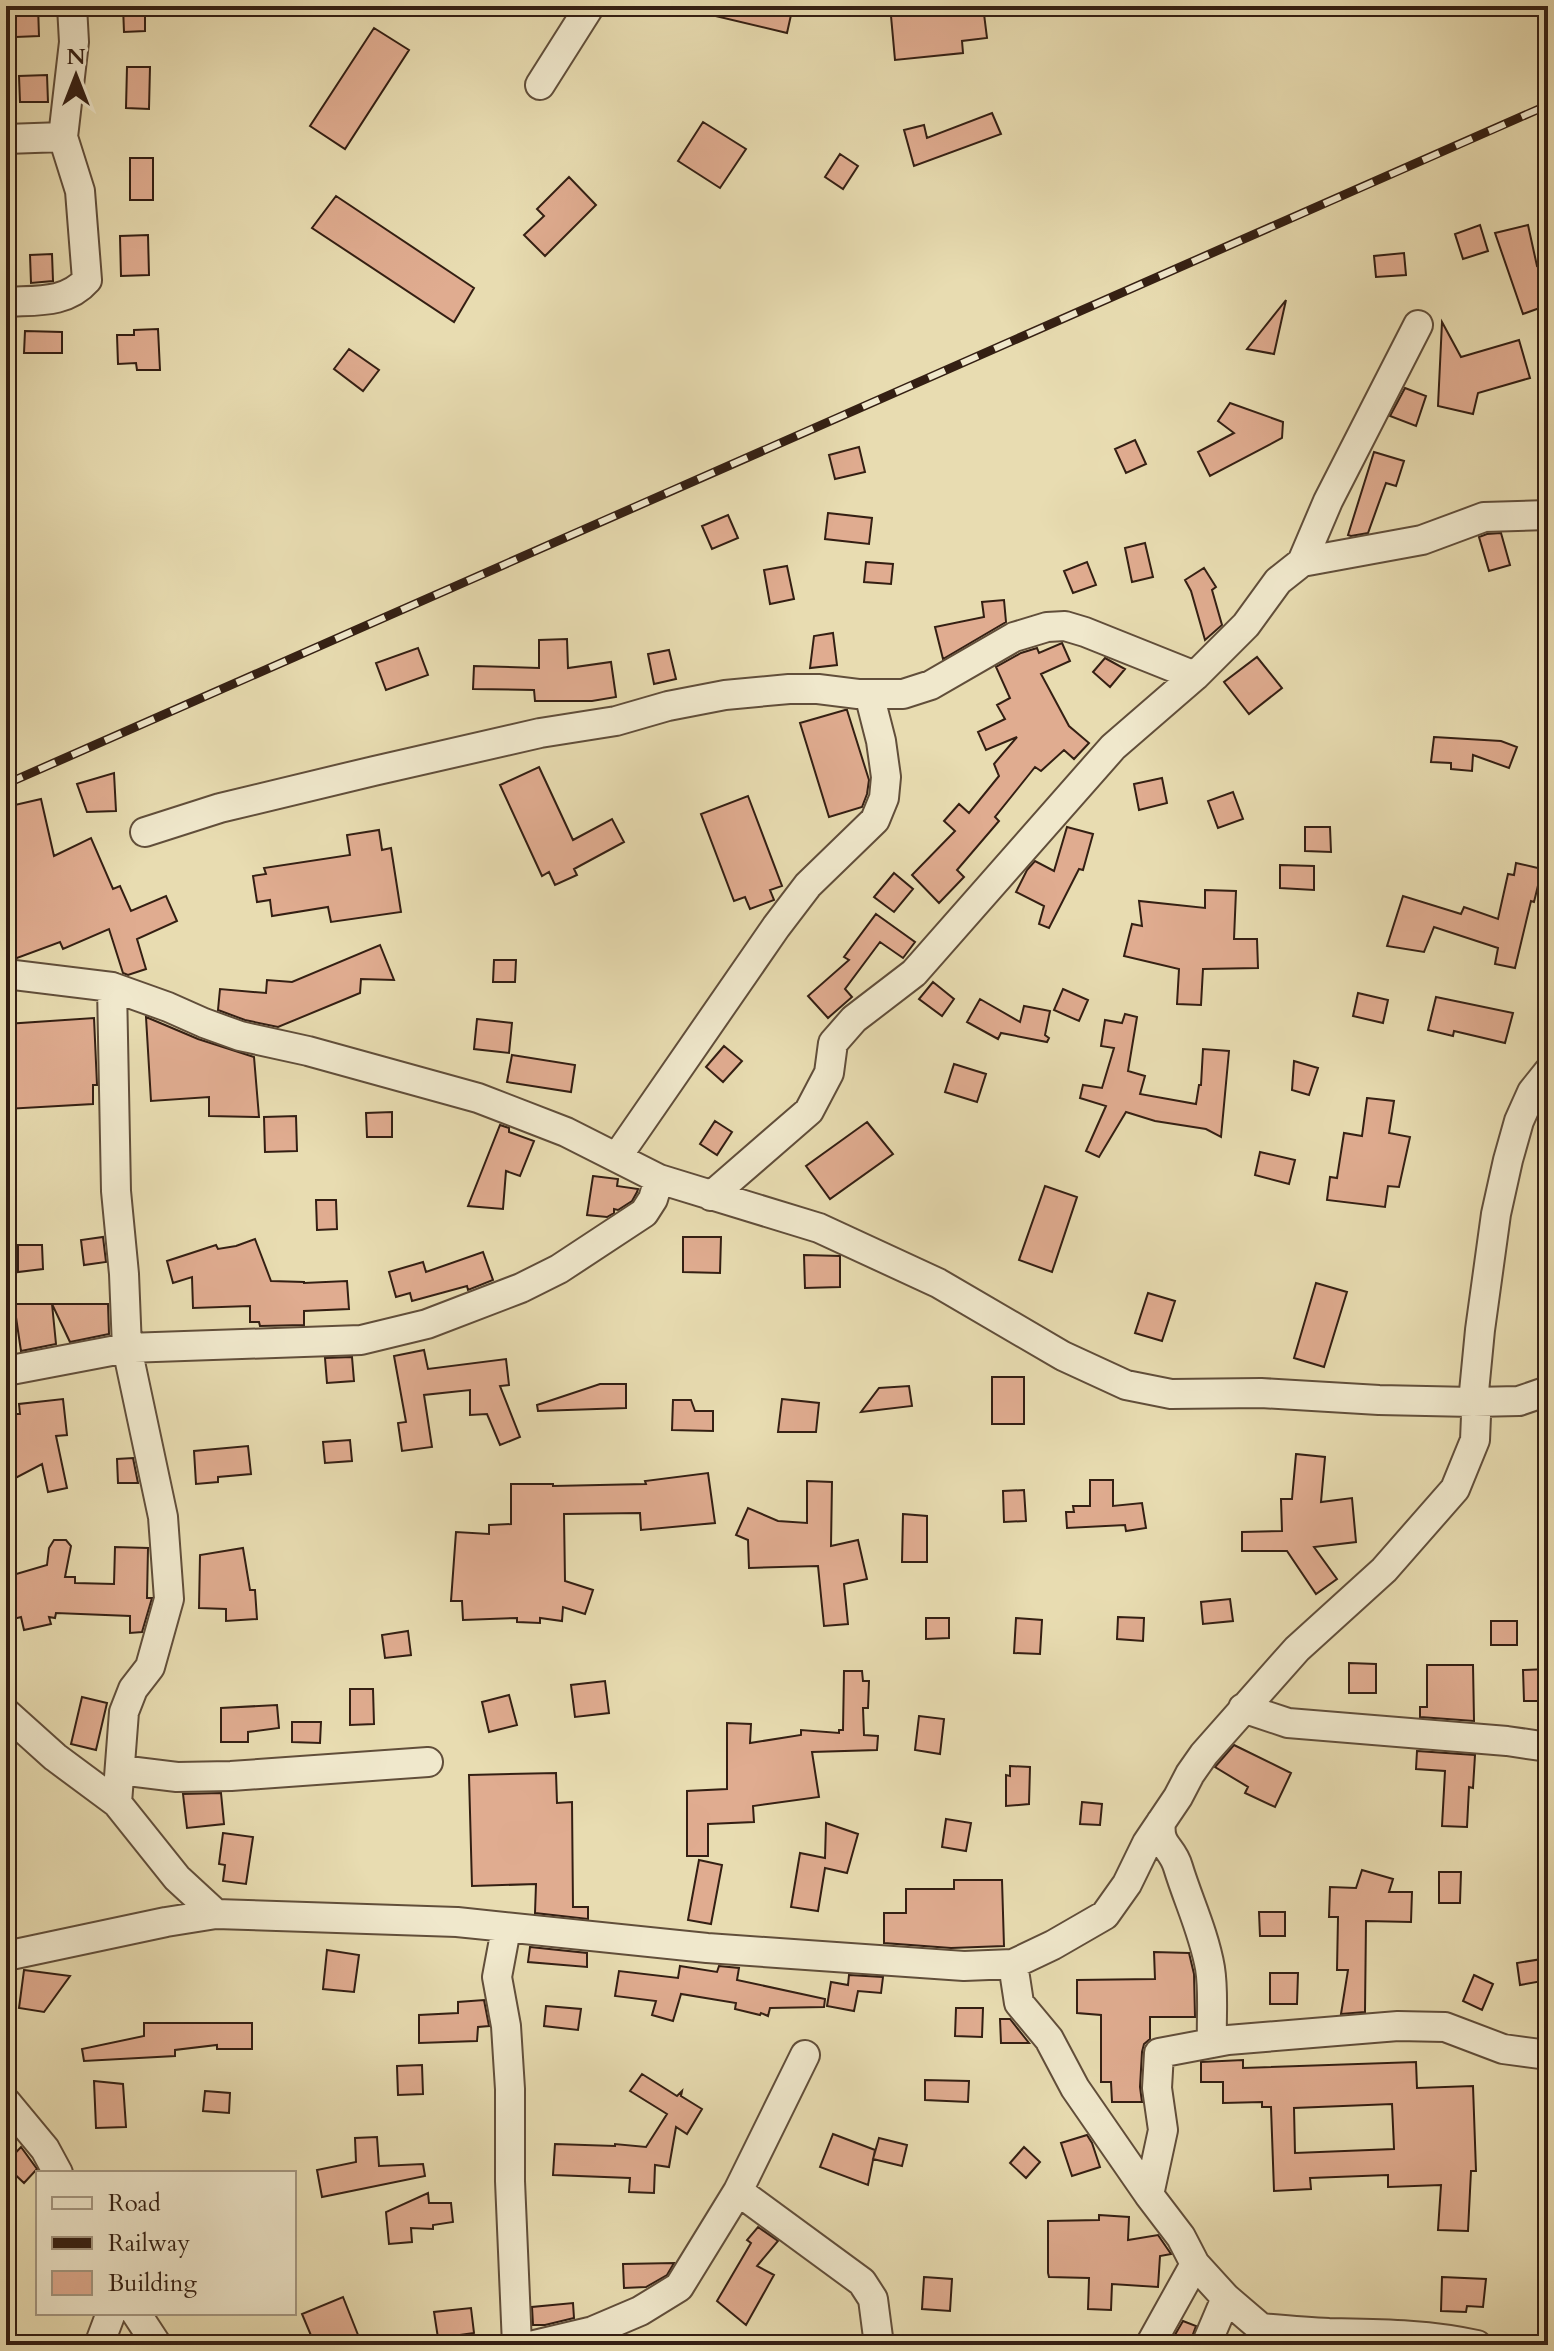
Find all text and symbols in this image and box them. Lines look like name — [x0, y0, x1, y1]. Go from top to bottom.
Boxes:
north arrow — [36, 36, 116, 116]
text: N — [66, 42, 86, 72]
legend — [36, 2171, 296, 2315]
text: Road — [108, 2187, 161, 2220]
text: Railway — [108, 2227, 190, 2260]
text: Building — [108, 2267, 198, 2300]

